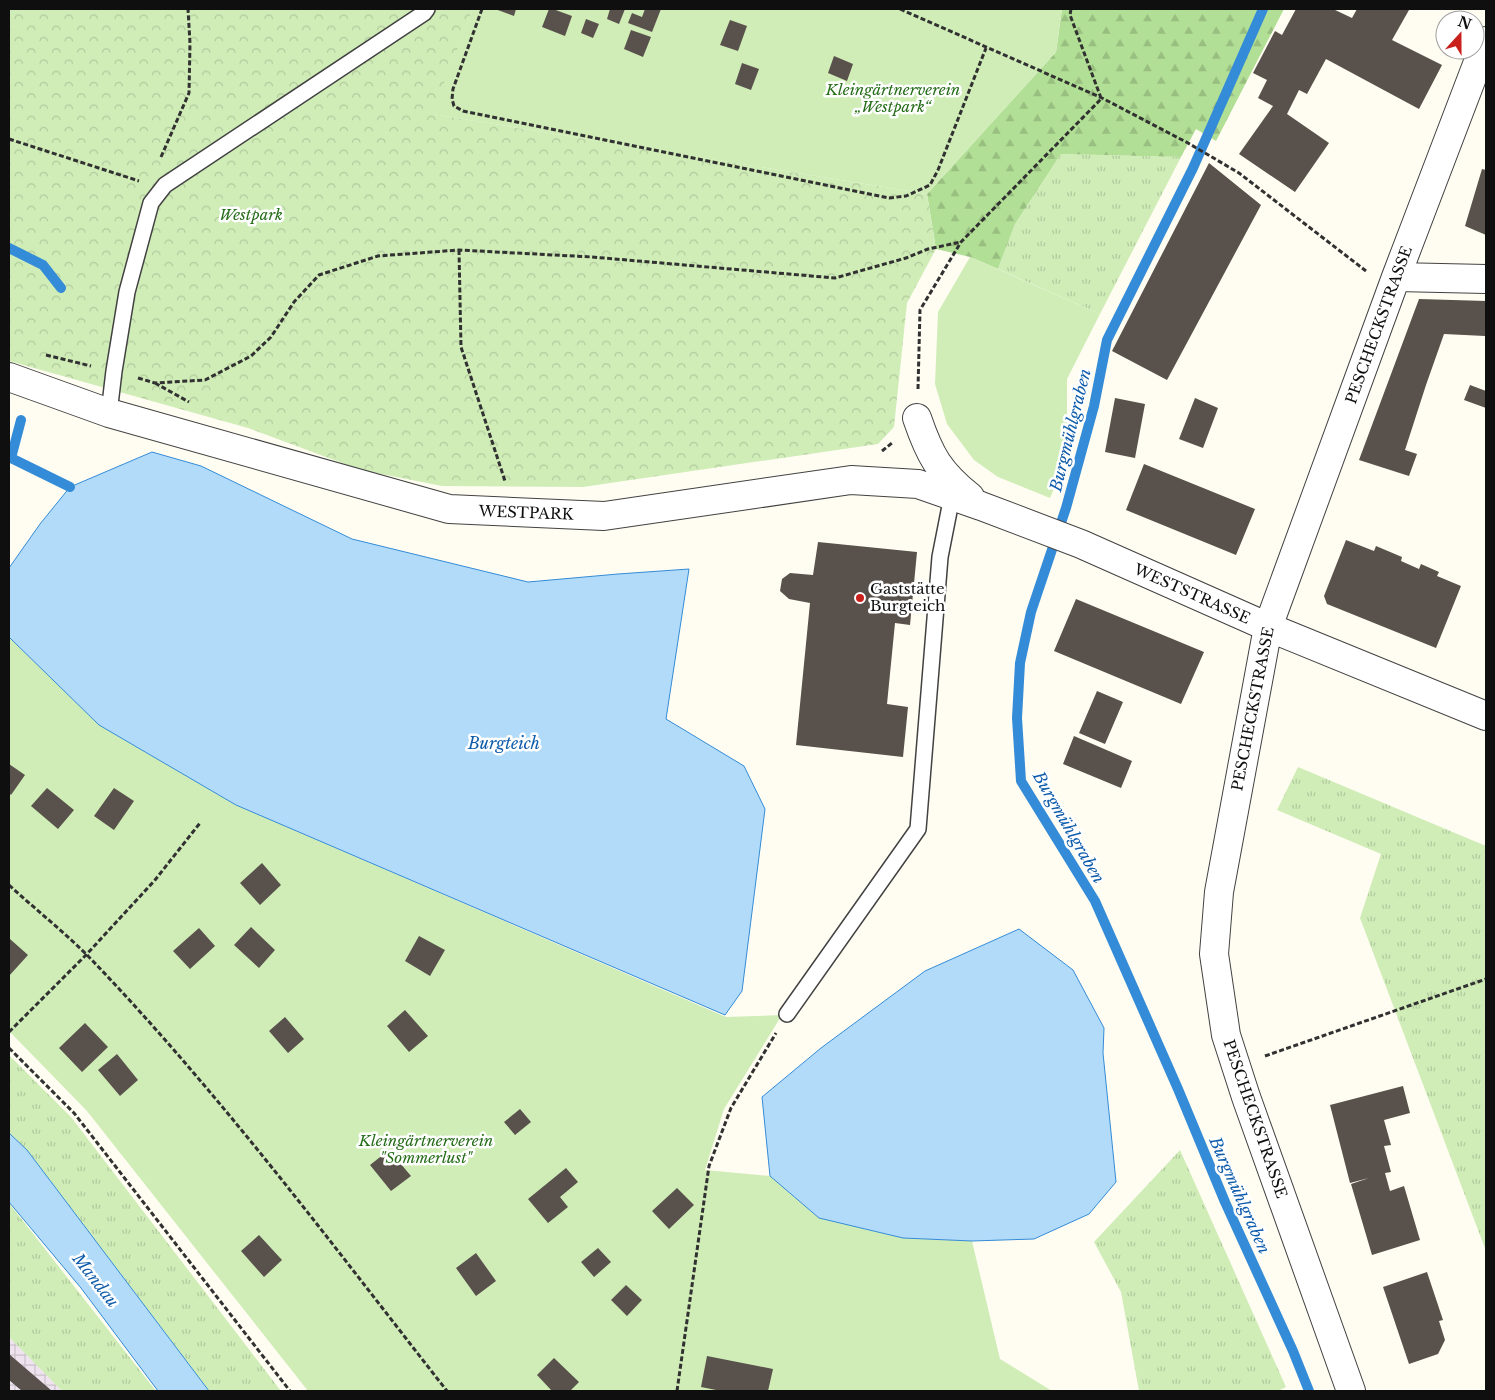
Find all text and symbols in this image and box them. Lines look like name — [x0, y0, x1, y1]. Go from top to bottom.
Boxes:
north arrow — [1435, 10, 1485, 60]
text: N — [1455, 12, 1474, 34]
park label: Kleingärtnerverein „Westpark“ — [825, 80, 960, 116]
park label: Westpark — [219, 205, 283, 224]
street label: PESCHECKSTRASSE — [1341, 243, 1416, 406]
water label: Burgmühlgraben — [1045, 367, 1095, 494]
street label: WESTPARK — [477, 501, 574, 524]
street label: WESTSTRASSE — [1130, 559, 1253, 628]
place label: Gaststätte Burgteich — [870, 579, 945, 615]
marker: Gaststätte Burgteich — [854, 592, 866, 604]
street label: PESCHECKSTRASSE — [1227, 625, 1278, 793]
water label: Burgteich — [467, 733, 540, 753]
water label: Burgmühlgraben — [1028, 767, 1109, 886]
street label: PESCHECKSTRASSE — [1219, 1037, 1292, 1201]
park label: Kleingärtnerverein "Sommerlust" — [358, 1131, 493, 1167]
water label: Burgmühlgraben — [1205, 1133, 1275, 1256]
water label: Mandau — [68, 1248, 123, 1311]

